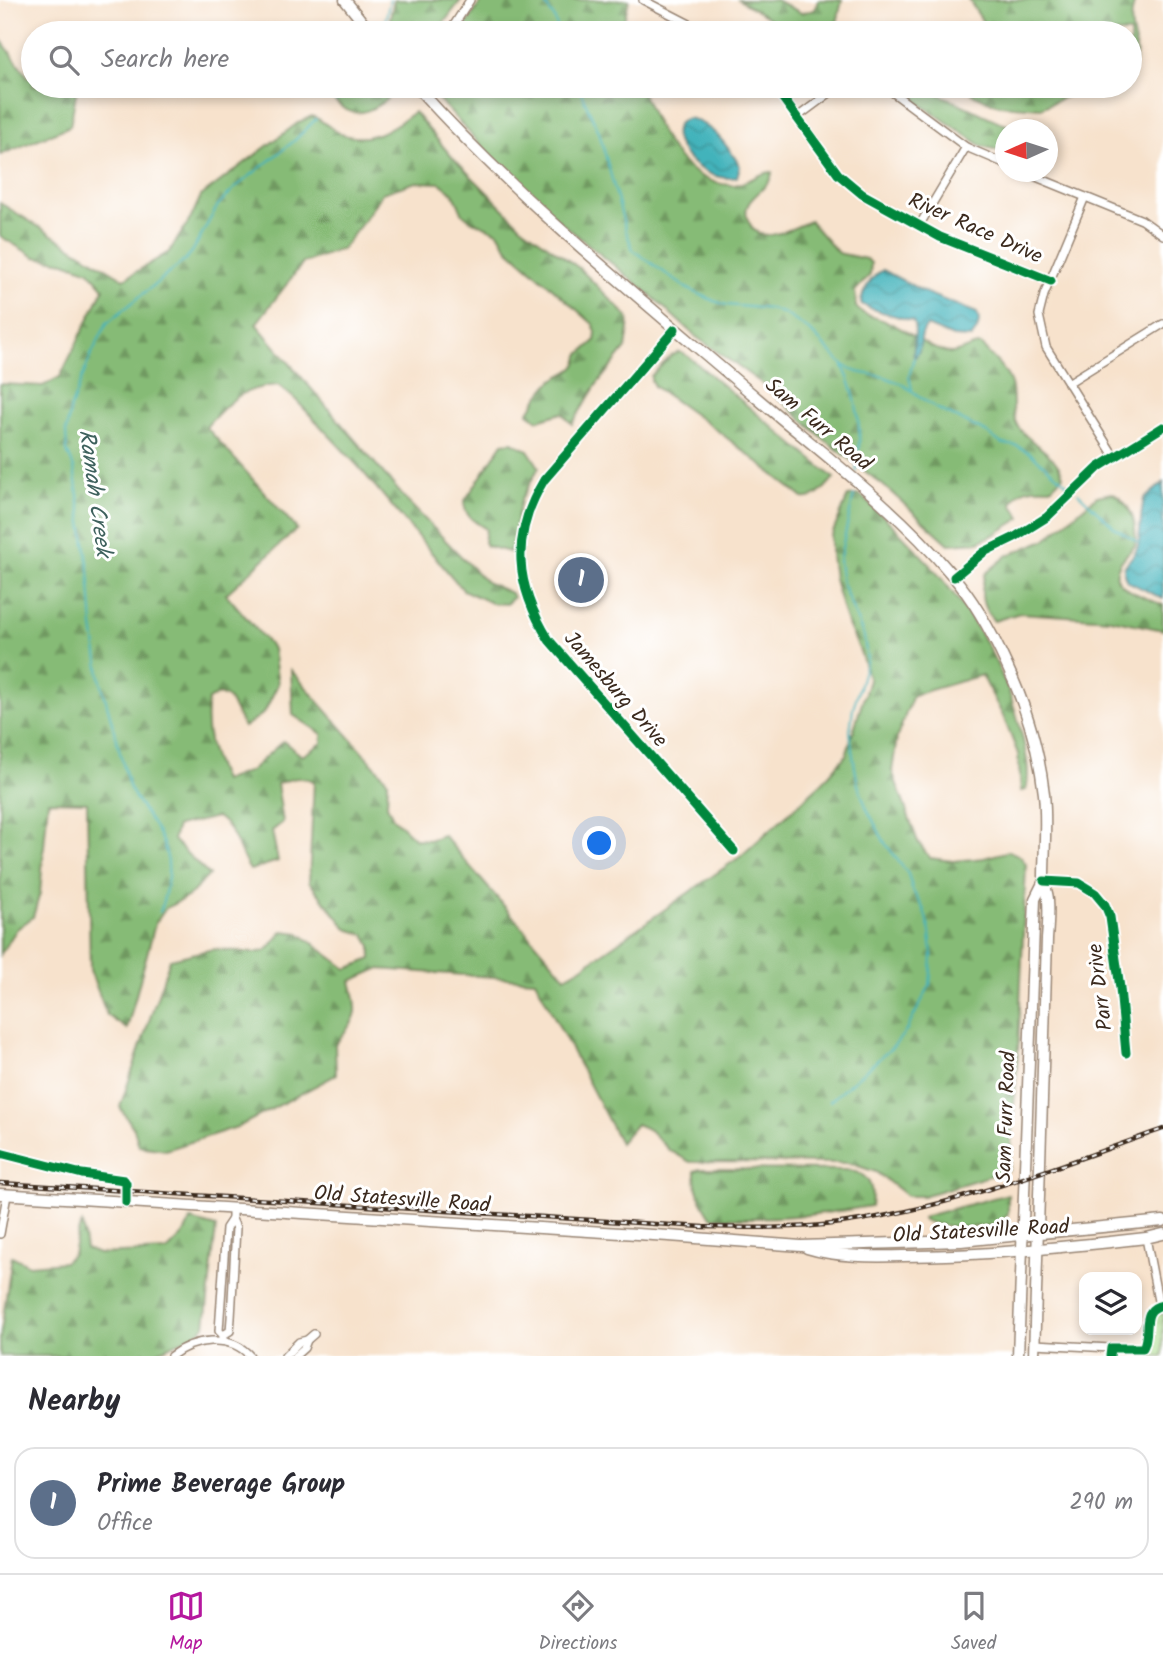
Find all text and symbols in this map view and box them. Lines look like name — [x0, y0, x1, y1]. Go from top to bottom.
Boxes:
search box — [21, 21, 1142, 98]
text: Search here — [101, 39, 229, 81]
icon: search — [45, 41, 83, 79]
north arrow — [995, 119, 1058, 182]
street label: River Race Drive — [902, 185, 1048, 274]
street label: Sam Furr Road — [757, 370, 879, 480]
water label: Ramah Creek — [67, 427, 121, 562]
pin: 1 — [558, 554, 604, 606]
street label: Jamesburg Drive — [555, 624, 675, 756]
your location — [582, 826, 616, 860]
street label: Parr Drive — [1079, 941, 1123, 1032]
street label: Sam Furr Road — [988, 1050, 1026, 1183]
street label: Old Statesville Road — [313, 1177, 492, 1223]
street label: Old Statesville Road — [892, 1211, 1071, 1253]
map controls — [1079, 1272, 1142, 1335]
button: layers — [1079, 1272, 1142, 1335]
text: Nearby — [28, 1378, 120, 1426]
text: Prime Beverage Group — [97, 1464, 345, 1506]
text: 1 — [50, 1485, 56, 1521]
text: 290 m — [1069, 1485, 1133, 1521]
text: Office — [97, 1506, 152, 1542]
tab: Map — [167, 1587, 205, 1659]
tab: Directions — [539, 1587, 617, 1659]
tab: Saved — [951, 1587, 996, 1659]

